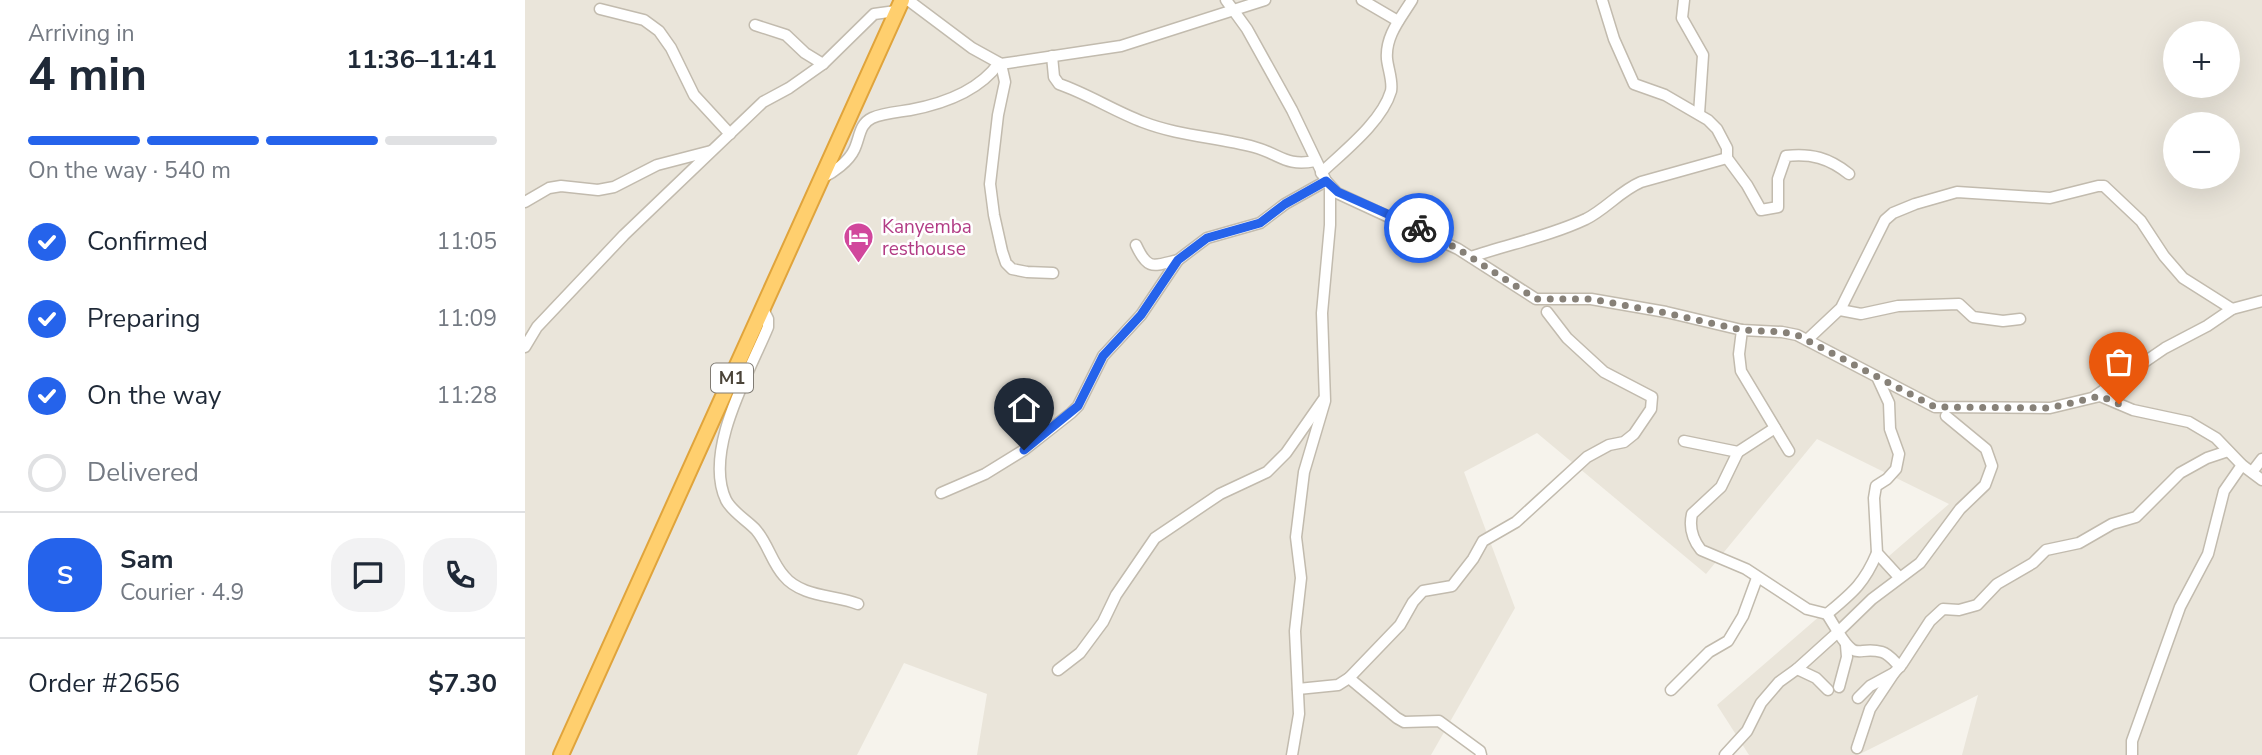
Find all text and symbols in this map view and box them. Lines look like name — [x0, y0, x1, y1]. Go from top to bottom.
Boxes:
text: Arriving in — [28, 18, 135, 49]
map controls — [2163, 21, 2240, 189]
button: + — [2163, 21, 2240, 98]
text: 11:36–11:41 — [346, 42, 497, 77]
text: 4 min — [28, 43, 147, 106]
button: − — [2163, 112, 2240, 189]
text: On the way · 540 m — [28, 155, 231, 186]
courier — [1384, 193, 1454, 263]
icon: bike — [1400, 209, 1438, 247]
place label: Kanyemba resthouse — [882, 214, 972, 262]
hotel icon: Kanyemba resthouse — [842, 220, 876, 264]
icon: check — [28, 223, 66, 261]
text: Confirmed — [87, 224, 208, 259]
text: 11:05 — [437, 226, 497, 257]
icon: check — [28, 300, 66, 338]
text: Preparing — [87, 301, 200, 336]
text: 11:09 — [437, 303, 497, 334]
pin — [2089, 332, 2149, 404]
icon: bag — [2100, 343, 2138, 381]
road number: M1 — [711, 364, 753, 392]
icon: check — [28, 377, 66, 415]
text: On the way — [87, 378, 221, 413]
pin — [994, 378, 1054, 450]
text: 11:28 — [437, 380, 497, 411]
icon: home — [1005, 389, 1043, 427]
text: Delivered — [87, 455, 199, 490]
button: chat — [331, 538, 405, 612]
button: phone — [423, 538, 497, 612]
text: Sam — [120, 542, 173, 577]
text: S — [57, 558, 73, 593]
text: Courier · 4.9 — [120, 577, 244, 608]
text: Order #2656 — [28, 666, 180, 701]
text: $7.30 — [428, 666, 497, 701]

